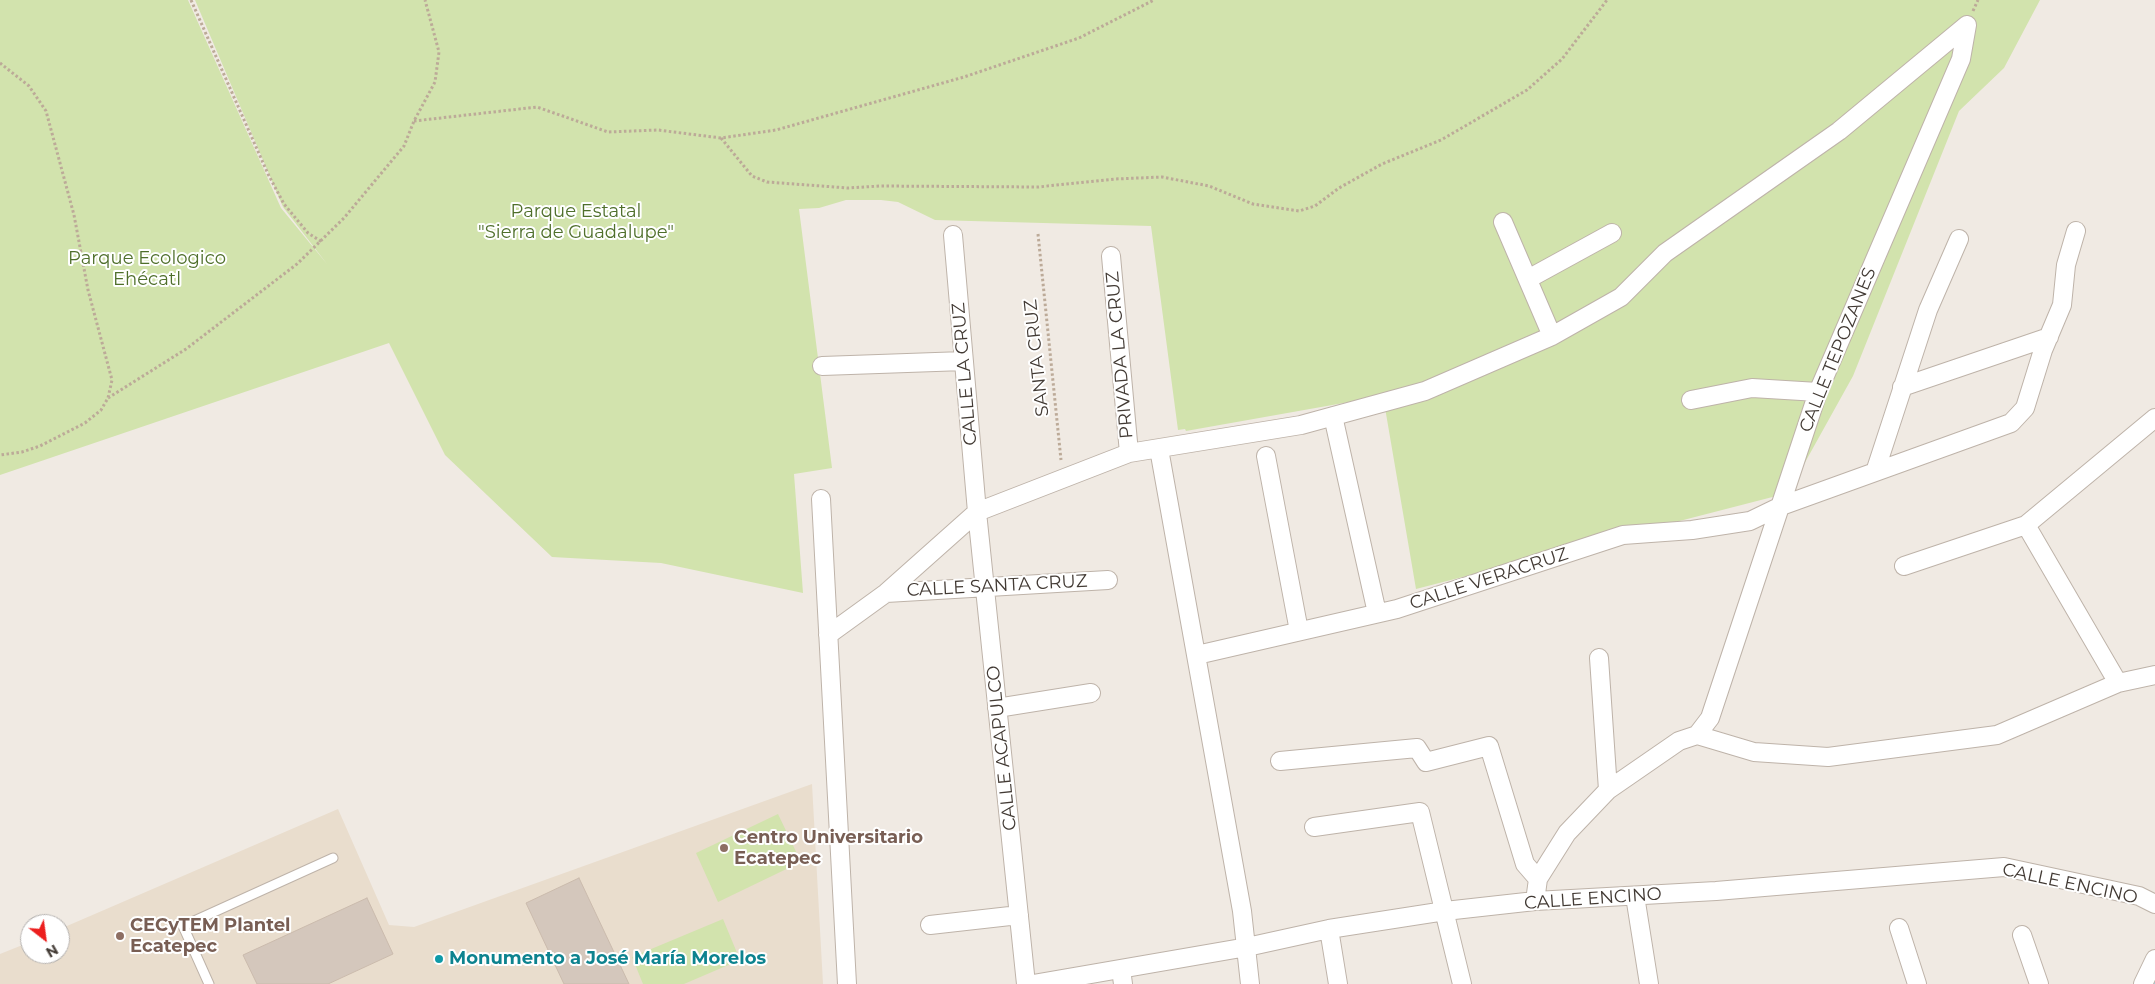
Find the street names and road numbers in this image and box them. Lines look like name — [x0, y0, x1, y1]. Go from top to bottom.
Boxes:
street label: CALLE TEPOZANES — [1795, 264, 1881, 436]
street label: PRIVADA LA CRUZ — [1102, 270, 1138, 440]
street label: SANTA CRUZ — [1020, 298, 1054, 418]
street label: CALLE LA CRUZ — [948, 302, 982, 446]
street label: CALLE VERACRUZ — [1407, 543, 1571, 615]
street label: CALLE SANTA CRUZ — [906, 570, 1088, 602]
street label: CALLE ACAPULCO — [983, 664, 1021, 832]
street label: CALLE ENCINO — [2000, 859, 2140, 909]
street label: CALLE ENCINO — [1523, 883, 1663, 915]

